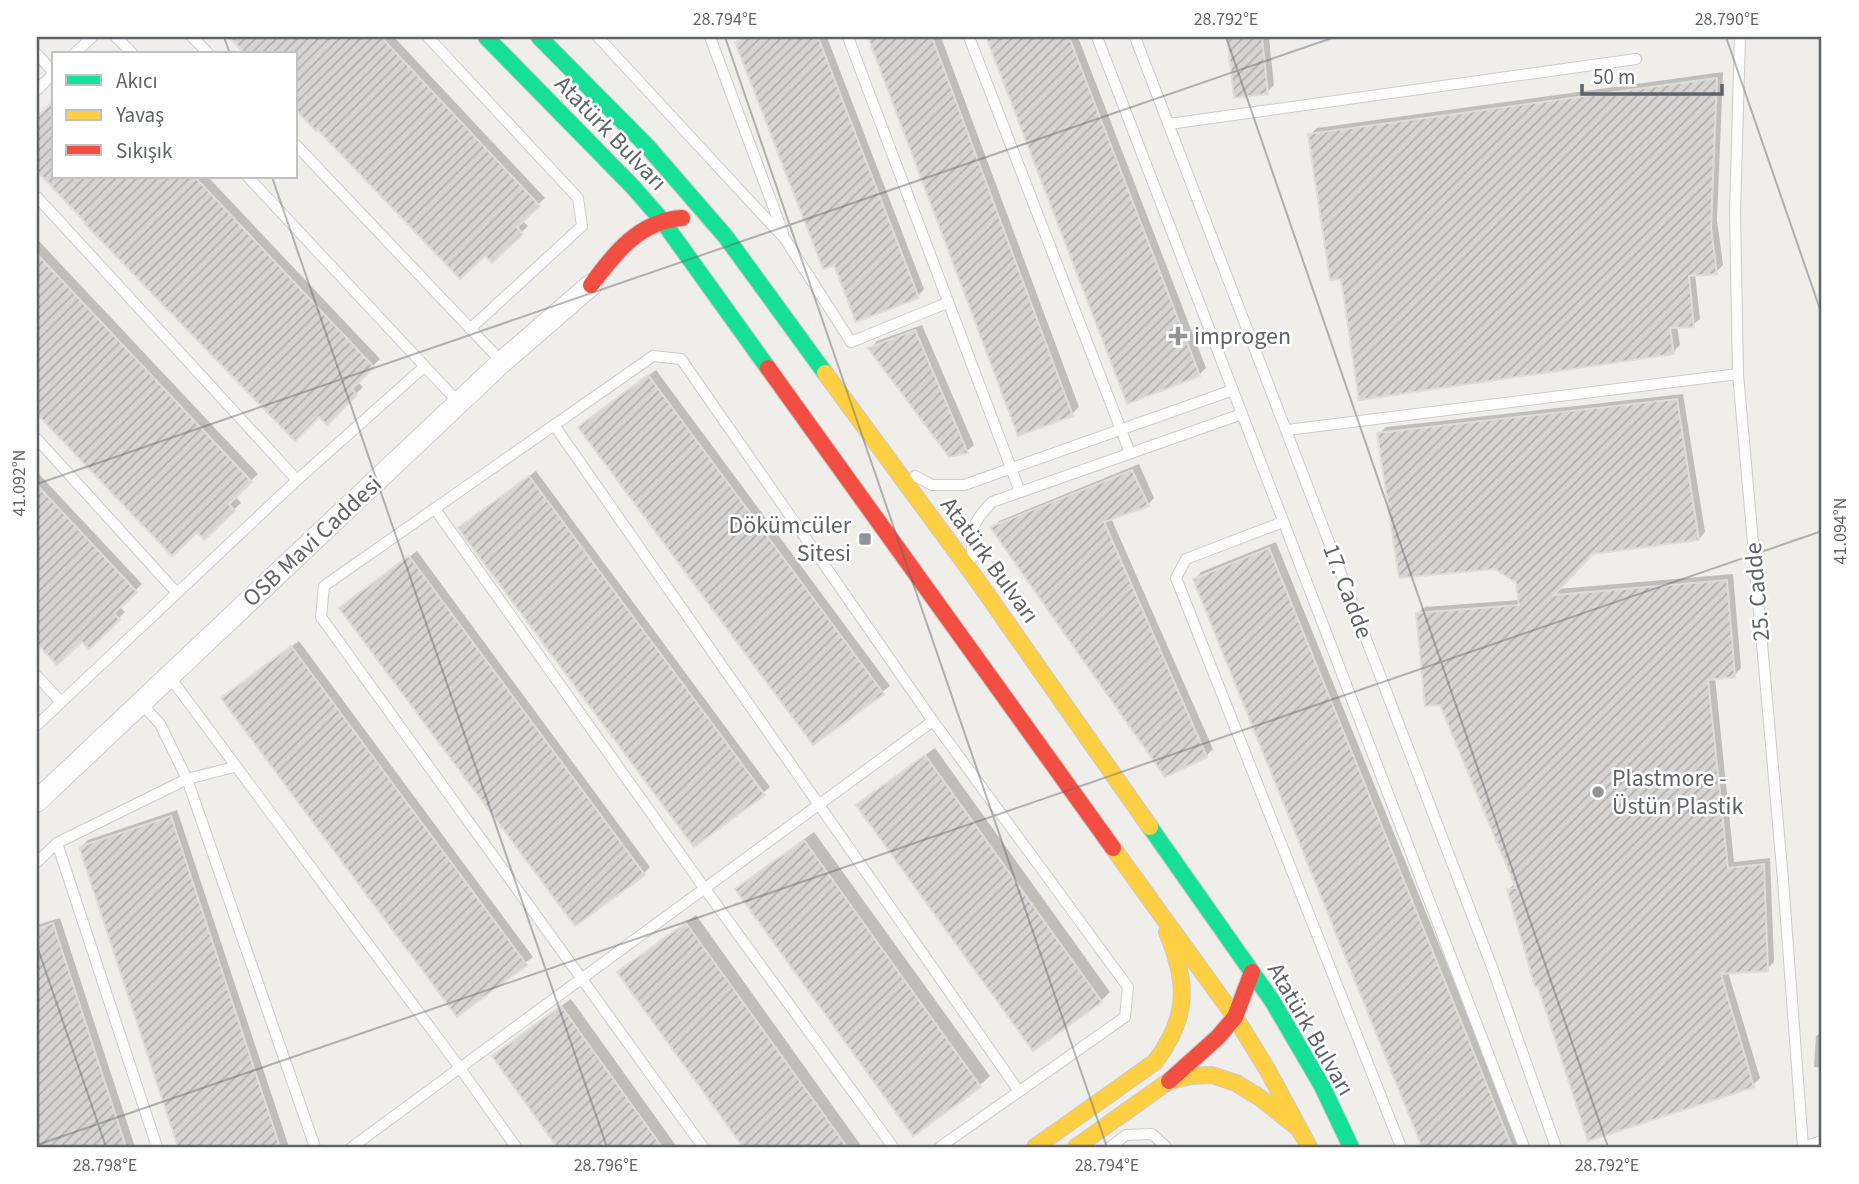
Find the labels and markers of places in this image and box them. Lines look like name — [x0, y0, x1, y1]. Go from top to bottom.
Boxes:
place label: improgen — [1194, 319, 1291, 354]
marker: improgen — [1168, 326, 1188, 346]
place label: Dökümcüler Sitesi — [728, 508, 852, 571]
marker: Dökümcüler Sitesi — [857, 531, 873, 547]
place label: Plastmore - Üstün Plastik — [1612, 761, 1743, 824]
marker: Plastmore - Üstün Plastik — [1590, 784, 1606, 800]

